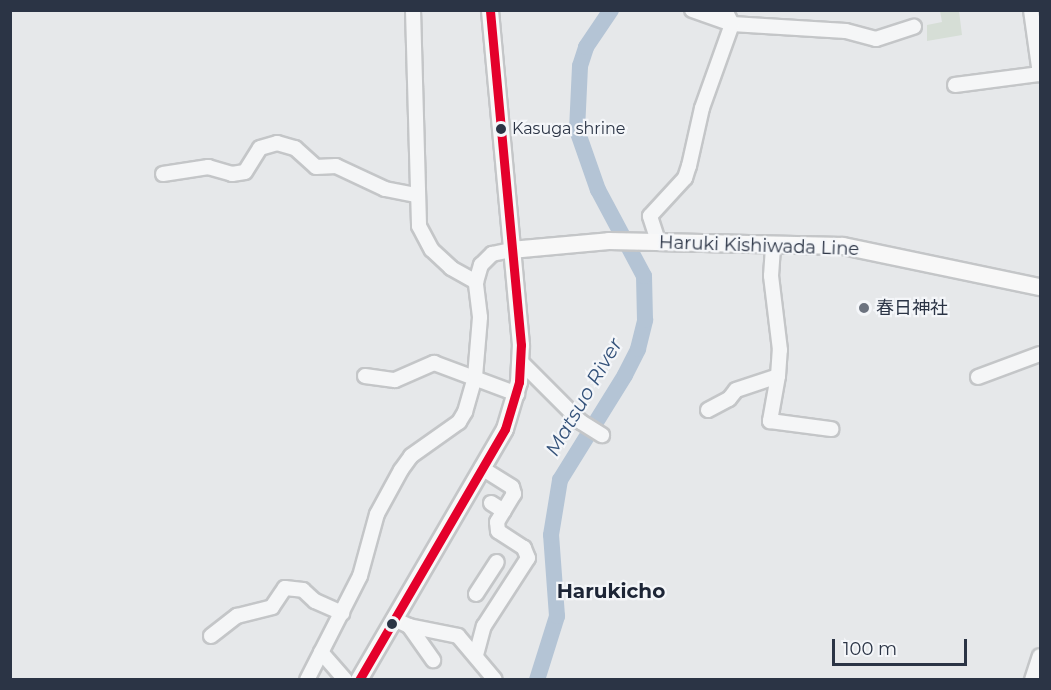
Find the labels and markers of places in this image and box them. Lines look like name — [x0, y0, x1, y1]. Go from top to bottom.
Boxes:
place label: Kasuga shrine — [512, 119, 625, 139]
marker: Kasuga shrine — [495, 123, 507, 135]
place label: 春日神社 — [876, 297, 948, 319]
marker: 春日神社 — [857, 301, 871, 315]
unlabelled marker — [386, 618, 398, 630]

